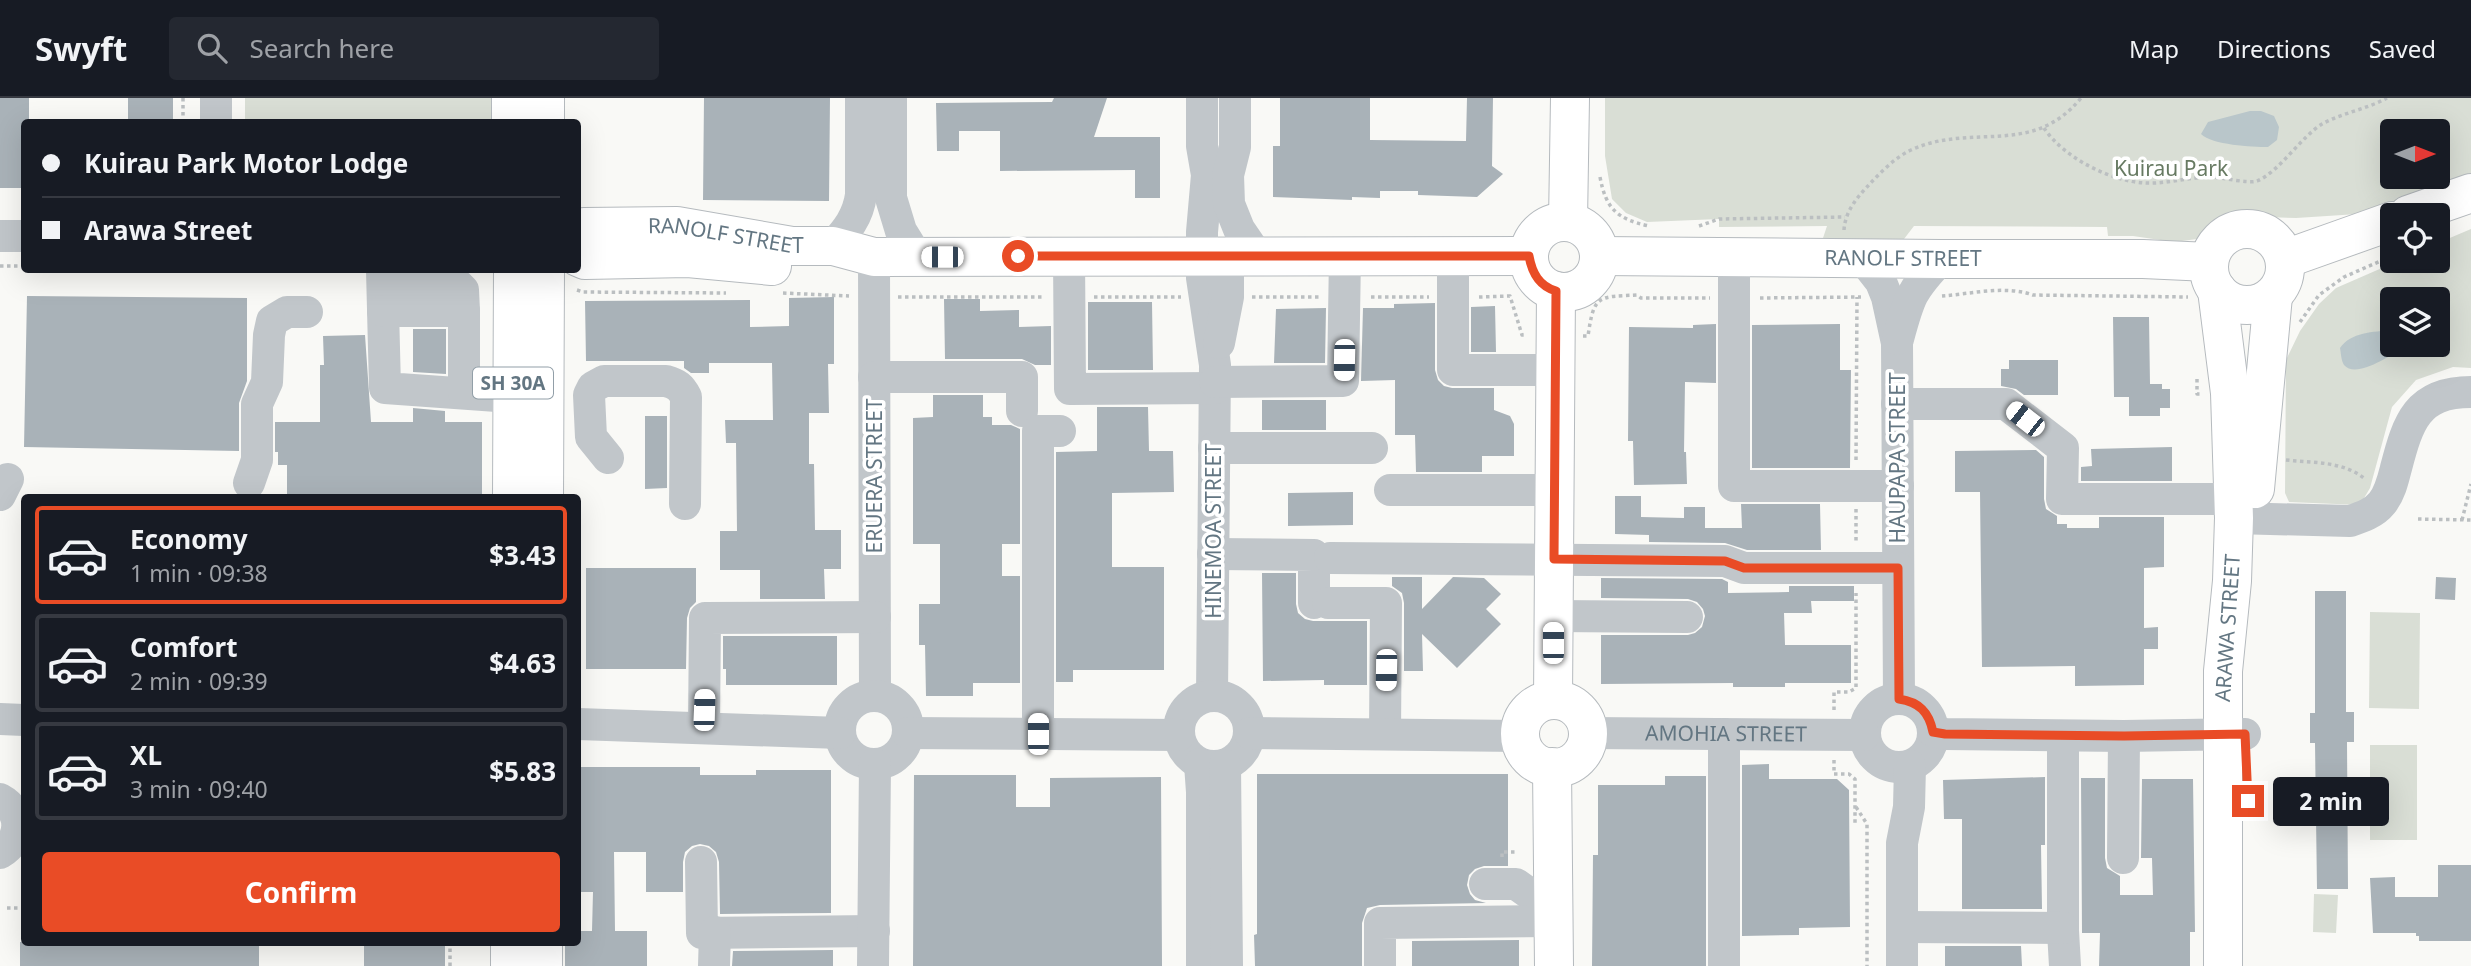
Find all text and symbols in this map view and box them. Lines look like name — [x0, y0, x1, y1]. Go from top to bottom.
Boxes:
search box — [169, 17, 659, 80]
text: Swyft — [35, 26, 127, 71]
icon: search — [193, 29, 231, 67]
text: Search here — [249, 30, 394, 66]
text: Map — [2129, 32, 2179, 65]
text: Directions — [2217, 32, 2331, 65]
text: Saved — [2369, 32, 2436, 65]
north arrow — [2380, 119, 2450, 189]
map controls — [2380, 119, 2450, 357]
text: Kuirau Park Motor Lodge — [84, 145, 408, 181]
park label: Kuirau Park — [2114, 154, 2229, 182]
button: locate — [2380, 203, 2450, 273]
street label: RANOLF STREET — [648, 211, 804, 259]
text: Arawa Street — [84, 212, 252, 248]
route start — [1002, 240, 1034, 272]
street label: RANOLF STREET — [1824, 243, 1982, 272]
car — [922, 247, 964, 268]
button: layers — [2380, 287, 2450, 357]
car — [1334, 339, 1355, 381]
road number: SH 30A — [473, 368, 553, 398]
street label: HAUPAPA STREET — [1883, 372, 1911, 544]
street label: ERUERA STREET — [860, 398, 888, 554]
car — [2002, 398, 2049, 440]
street label: HINEMOA STREET — [1199, 443, 1227, 619]
text: Economy — [130, 521, 248, 557]
icon: car — [46, 524, 109, 587]
text: $3.43 — [489, 537, 556, 573]
street label: ARAWA STREET — [2208, 553, 2246, 703]
text: 1 min · 09:38 — [130, 557, 268, 589]
car — [1543, 622, 1564, 664]
text: Comfort — [130, 629, 238, 665]
icon: car — [46, 632, 109, 695]
text: $4.63 — [489, 645, 556, 681]
car — [1376, 649, 1397, 691]
text: 2 min · 09:39 — [130, 665, 268, 697]
car — [693, 689, 716, 731]
car — [1028, 713, 1049, 755]
street label: AMOHIA STREET — [1645, 718, 1807, 748]
text: XL — [130, 737, 162, 773]
icon: car — [46, 740, 109, 803]
text: $5.83 — [489, 753, 556, 789]
text: 3 min · 09:40 — [130, 773, 268, 805]
callout: 2 min — [2272, 776, 2388, 826]
route end — [2232, 785, 2264, 817]
text: 2 min — [2299, 785, 2363, 817]
button: Confirm — [42, 852, 560, 932]

